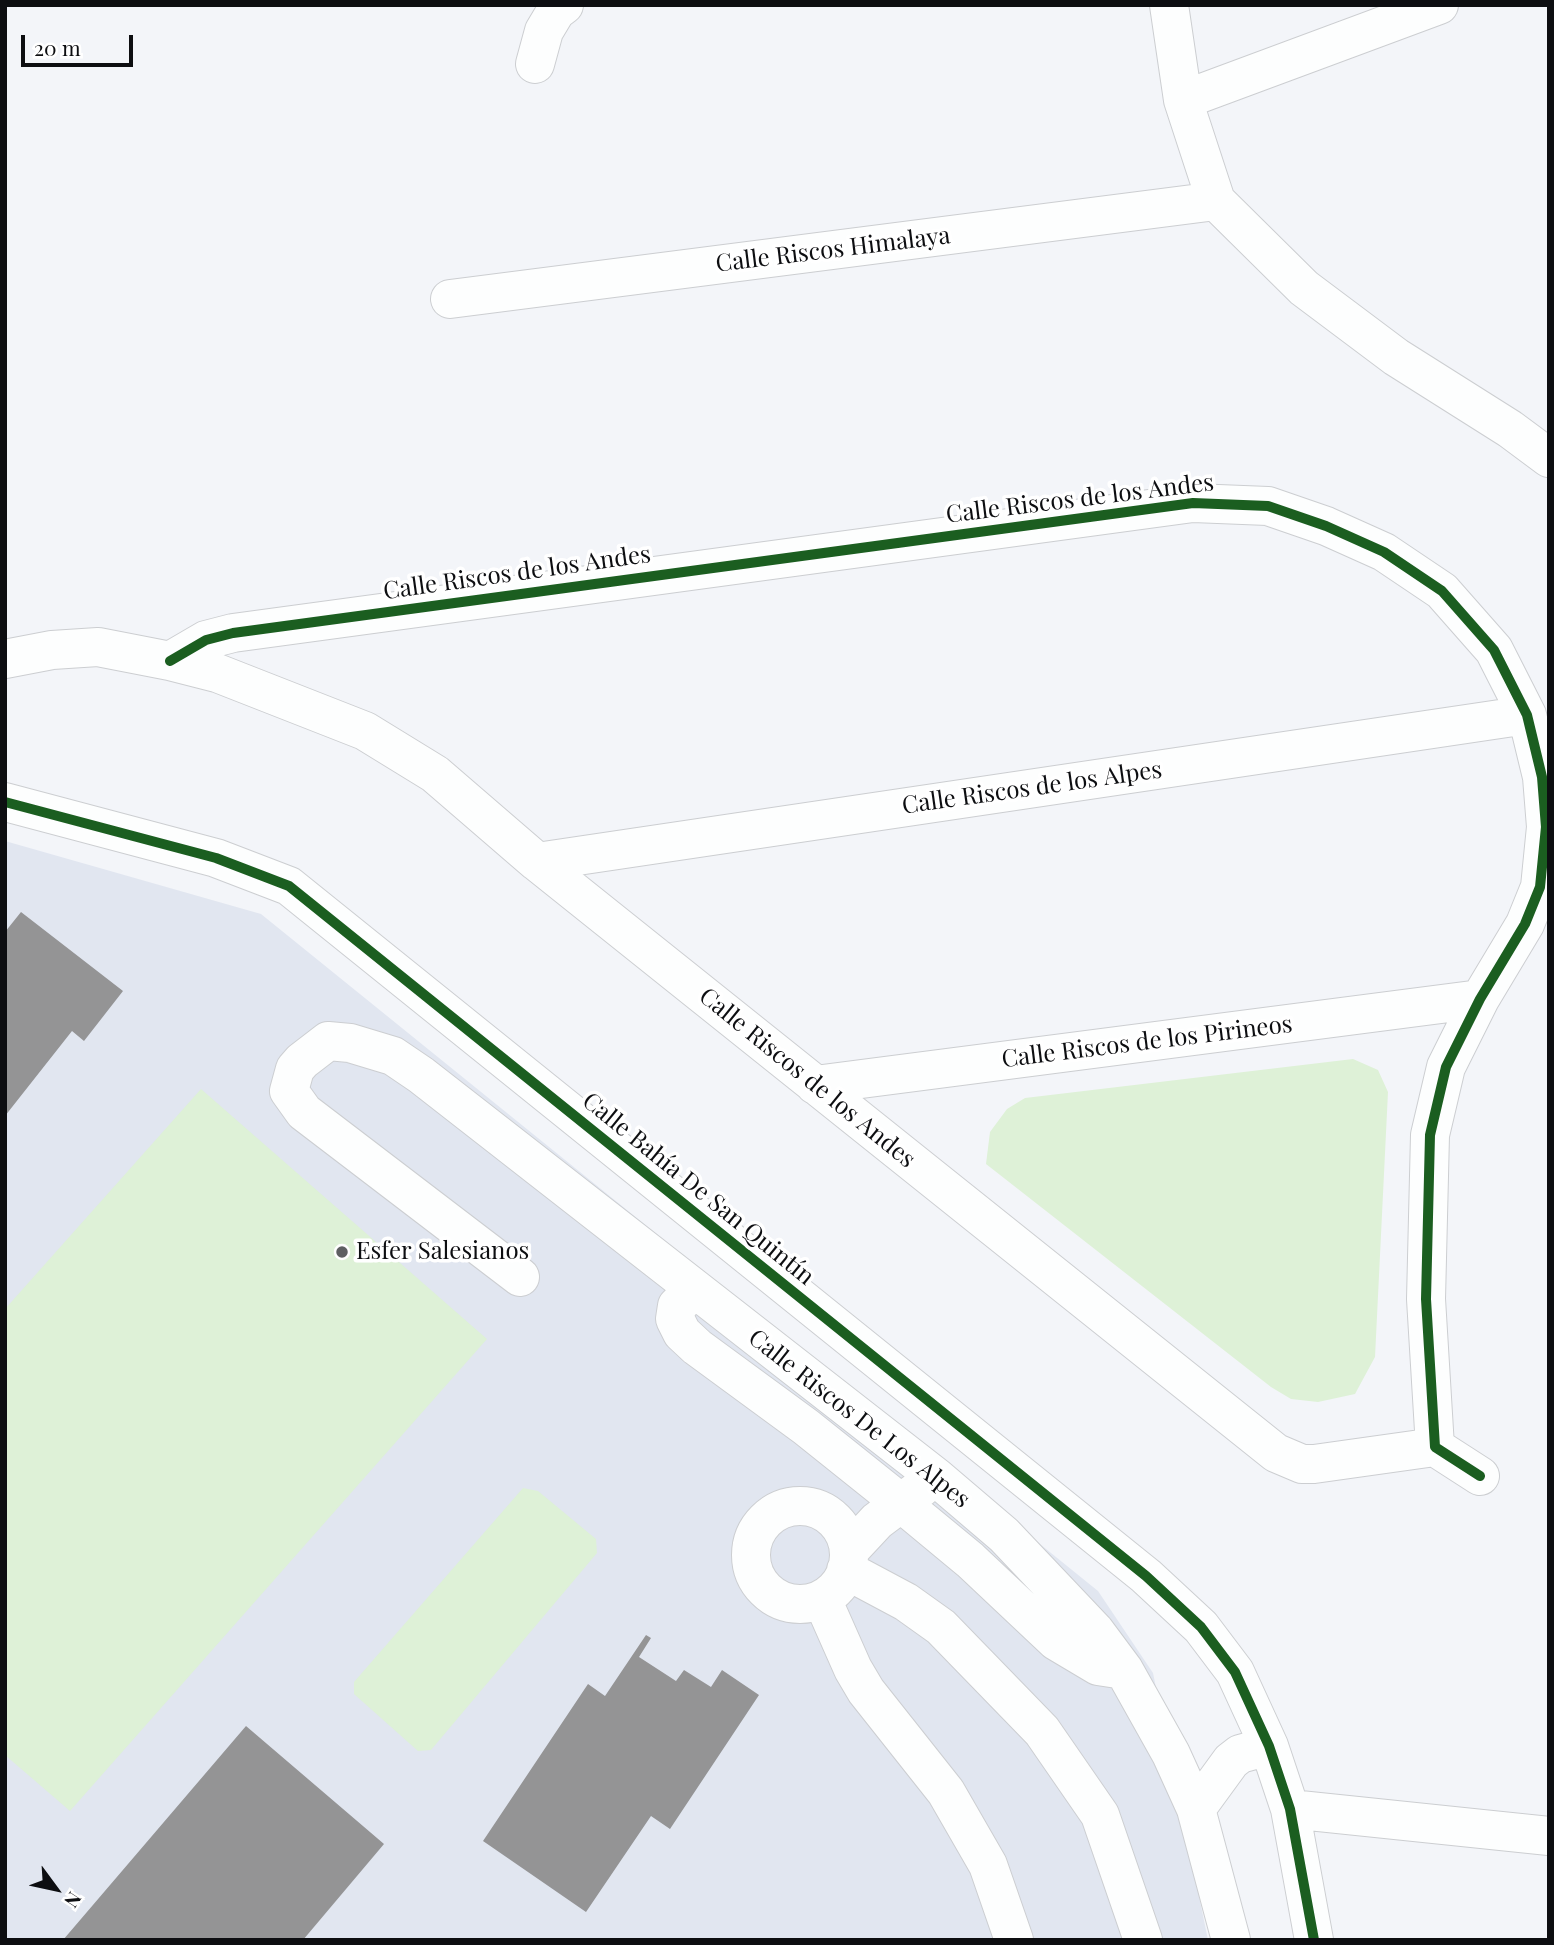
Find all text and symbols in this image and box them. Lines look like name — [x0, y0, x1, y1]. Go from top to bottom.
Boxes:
scale bar — [24, 21, 136, 65]
text: 20 m — [34, 33, 81, 61]
street label: Calle Riscos Himalaya — [714, 221, 952, 279]
street label: Calle Riscos de los Andes — [944, 468, 1216, 530]
street label: Calle Riscos de los Andes — [381, 540, 653, 606]
street label: Calle Riscos de los Alpes — [900, 755, 1164, 821]
street label: Calle Riscos de los Andes — [693, 982, 921, 1174]
street label: Calle Riscos de los Pirineos — [1000, 1010, 1294, 1074]
street label: Calle Bahía De San Quintín — [576, 1087, 820, 1291]
place label: Esfer Salesianos — [356, 1238, 529, 1266]
marker: Esfer Salesianos — [334, 1244, 350, 1260]
street label: Calle Riscos De Los Alpes — [743, 1324, 975, 1514]
north arrow — [21, 1854, 91, 1924]
text: N — [59, 1888, 88, 1913]

